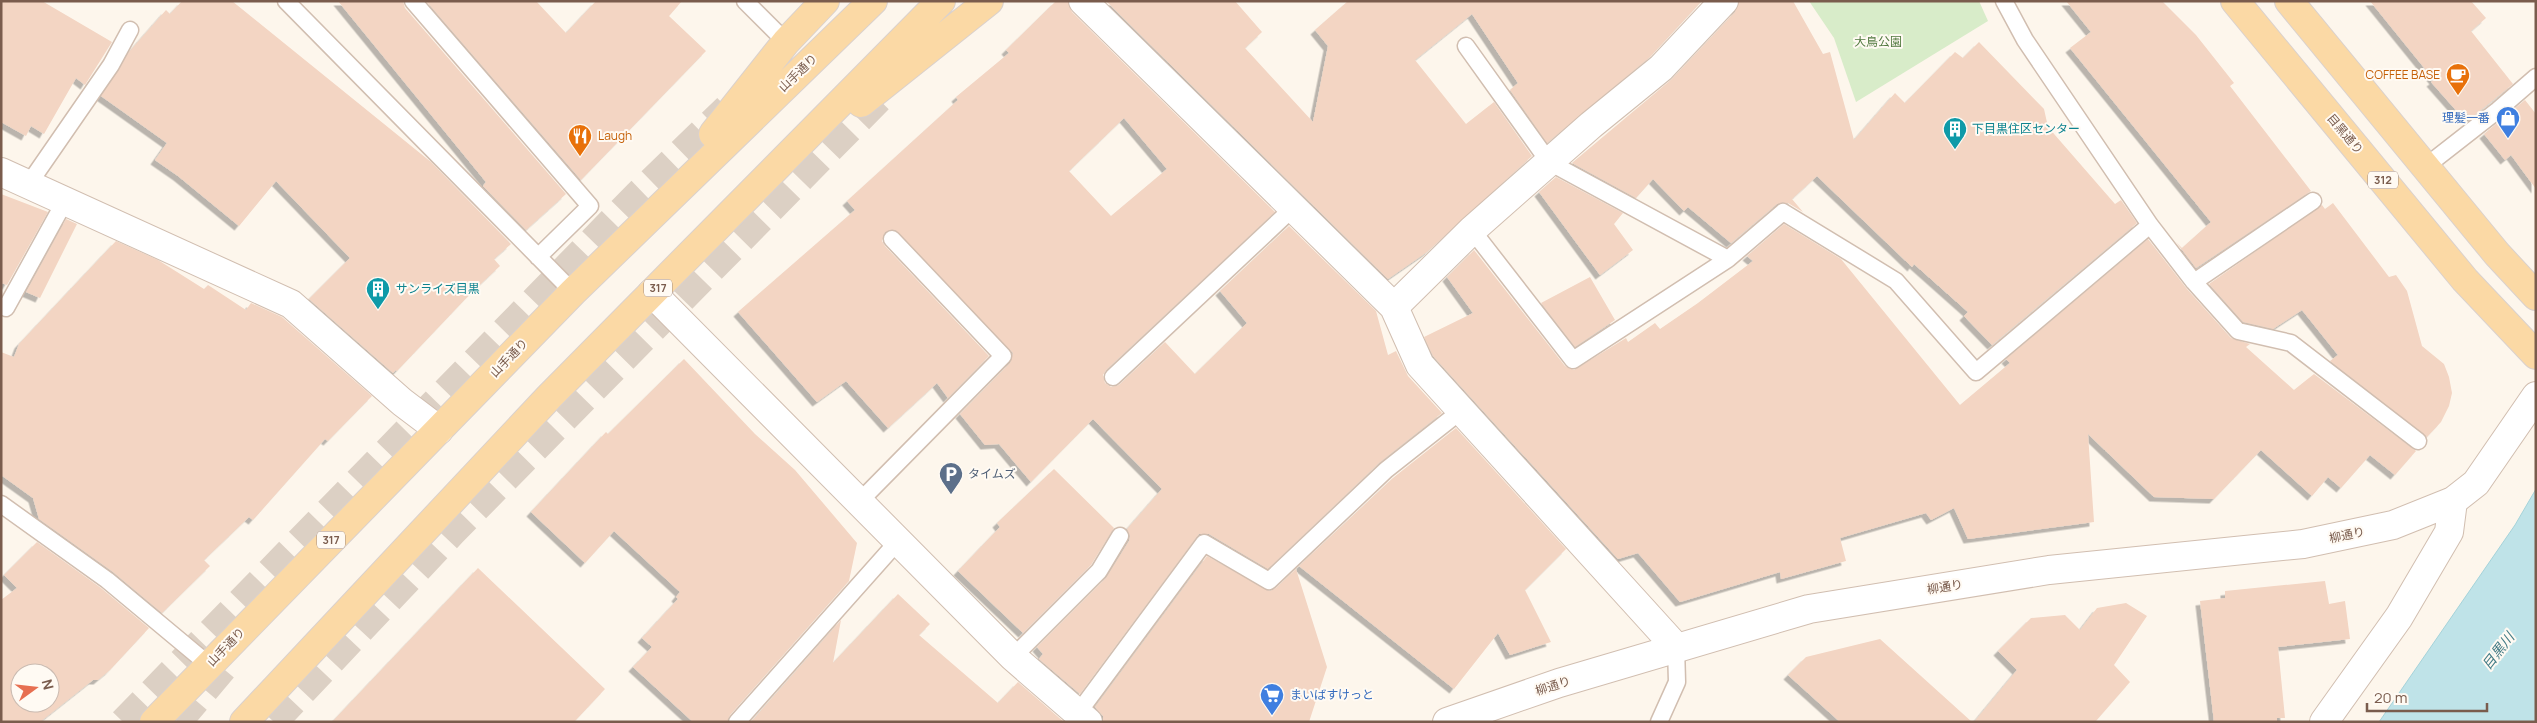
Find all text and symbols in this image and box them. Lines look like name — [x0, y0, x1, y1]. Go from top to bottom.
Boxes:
park label: 大鳥公園 — [1854, 33, 1902, 50]
street label: 山手通り — [774, 50, 821, 95]
cafe icon: COFFEE BASE — [2445, 62, 2471, 96]
place label: COFFEE BASE — [2366, 66, 2440, 83]
shop icon: 理髪一番 — [2495, 105, 2521, 139]
place label: 理髪一番 — [2442, 109, 2490, 126]
street label: 目黒通り — [2323, 110, 2367, 158]
building icon: 下目黒住区センター — [1942, 116, 1968, 150]
place label: 下目黒住区センター — [1972, 120, 2080, 137]
restaurant icon: Laugh — [567, 123, 593, 157]
place label: Laugh — [598, 127, 632, 144]
road number: 312 — [2368, 172, 2398, 188]
building icon: サンライズ目黒 — [365, 276, 391, 310]
place label: サンライズ目黒 — [396, 280, 480, 297]
road number: 317 — [644, 280, 672, 296]
street label: 山手通り — [486, 334, 531, 381]
parking icon: タイムズ — [938, 461, 964, 495]
place label: タイムズ — [968, 465, 1016, 482]
street label: 柳通り — [2328, 522, 2366, 547]
road number: 317 — [317, 532, 345, 548]
street label: 柳通り — [1926, 575, 1964, 598]
street label: 山手通り — [203, 623, 248, 670]
water label: 目黒川 — [2477, 627, 2519, 673]
north arrow — [10, 663, 60, 713]
street label: 柳通り — [1533, 672, 1573, 699]
text: N — [38, 677, 59, 692]
scale bar — [2367, 680, 2487, 712]
supermarket icon: まいばすけっと — [1259, 682, 1285, 716]
place label: まいばすけっと — [1290, 686, 1374, 703]
text: 20 m — [2374, 687, 2407, 708]

